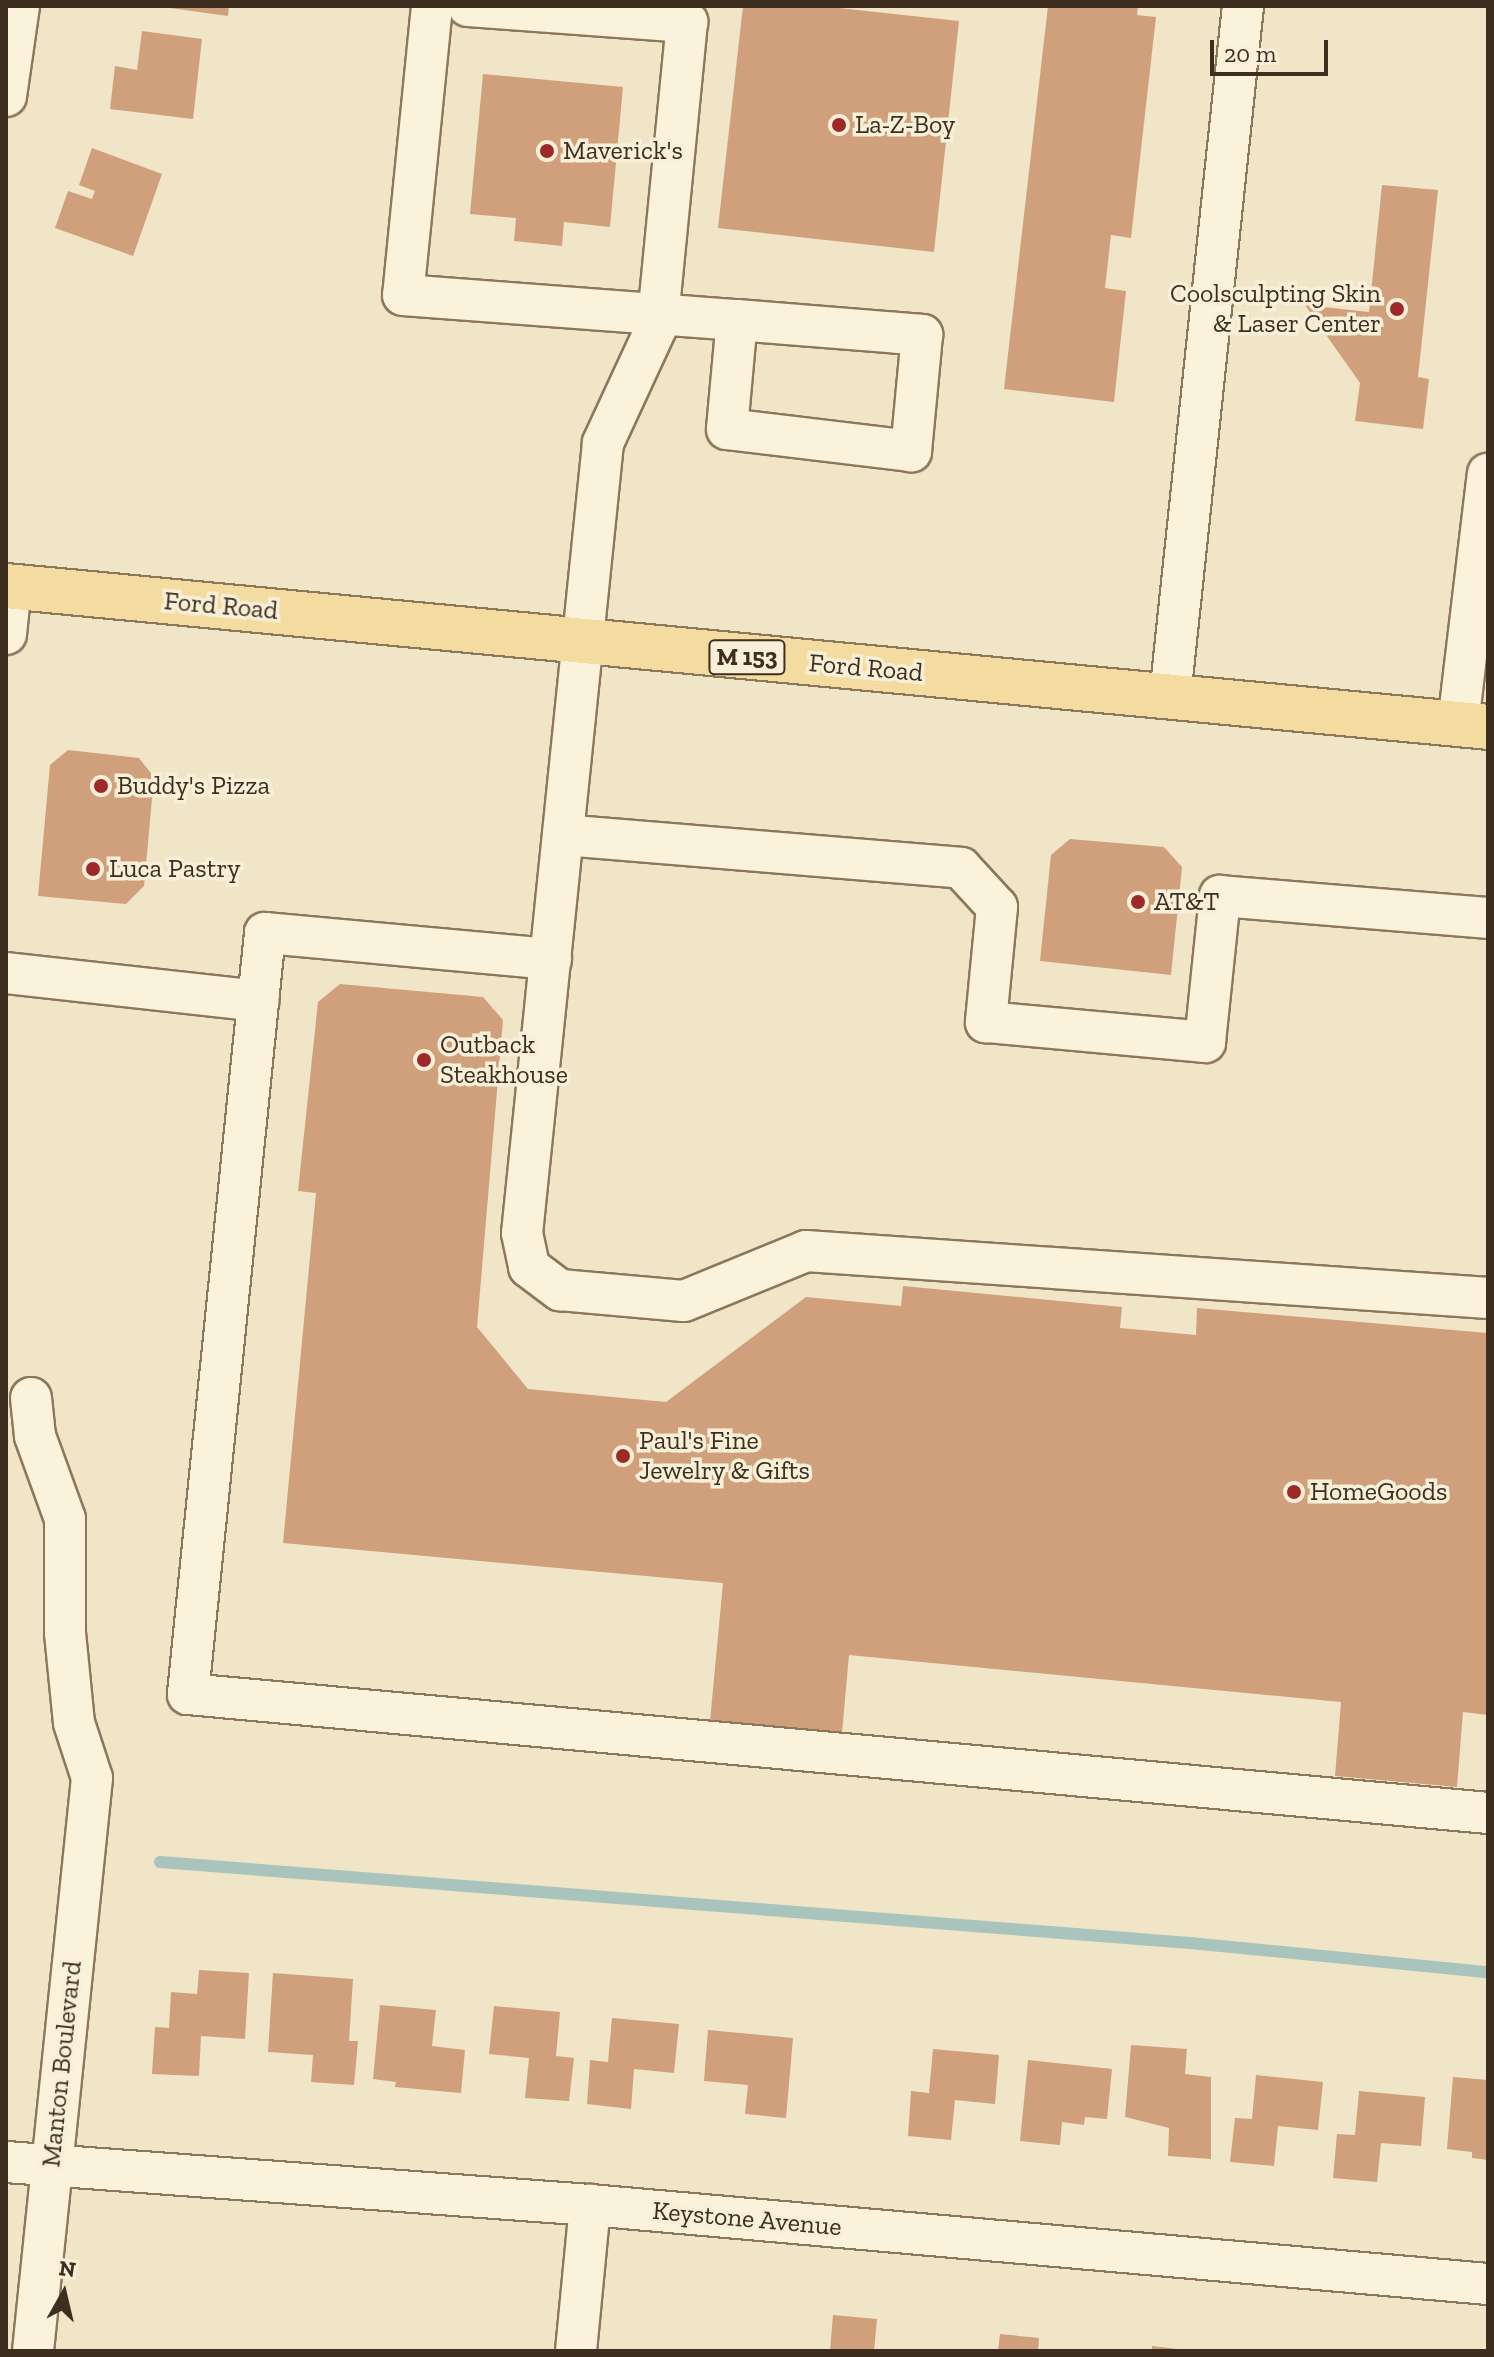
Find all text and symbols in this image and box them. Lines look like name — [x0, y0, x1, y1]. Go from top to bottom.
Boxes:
scale bar — [1214, 24, 1332, 74]
text: 20 m — [1224, 39, 1276, 68]
place label: La-Z-Boy — [855, 109, 955, 141]
marker: La-Z-Boy — [830, 116, 848, 134]
place label: Maverick's — [563, 135, 683, 167]
marker: Maverick's — [538, 142, 556, 160]
place label: Coolsculpting Skin & Laser Center — [1170, 278, 1381, 340]
marker: Coolsculpting Skin & Laser Center — [1388, 300, 1406, 318]
street label: Ford Road — [163, 585, 279, 627]
road number: M 153 — [707, 637, 787, 677]
street label: Ford Road — [808, 647, 924, 689]
place label: Buddy's Pizza — [117, 770, 270, 802]
marker: Buddy's Pizza — [92, 777, 110, 795]
place label: Luca Pastry — [109, 853, 241, 885]
marker: Luca Pastry — [84, 860, 102, 878]
place label: AT&T — [1154, 886, 1219, 918]
marker: AT&T — [1129, 893, 1147, 911]
place label: Outback Steakhouse — [440, 1029, 568, 1090]
marker: Outback Steakhouse — [415, 1051, 433, 1069]
place label: Paul's Fine Jewelry & Gifts — [639, 1425, 811, 1486]
marker: Paul's Fine Jewelry & Gifts — [614, 1447, 632, 1465]
place label: HomeGoods — [1310, 1476, 1447, 1508]
marker: HomeGoods — [1285, 1483, 1303, 1501]
street label: Manton Boulevard — [36, 1959, 88, 2169]
street label: Keystone Avenue — [651, 2195, 843, 2243]
north arrow — [24, 2253, 104, 2333]
text: N — [57, 2254, 78, 2283]

